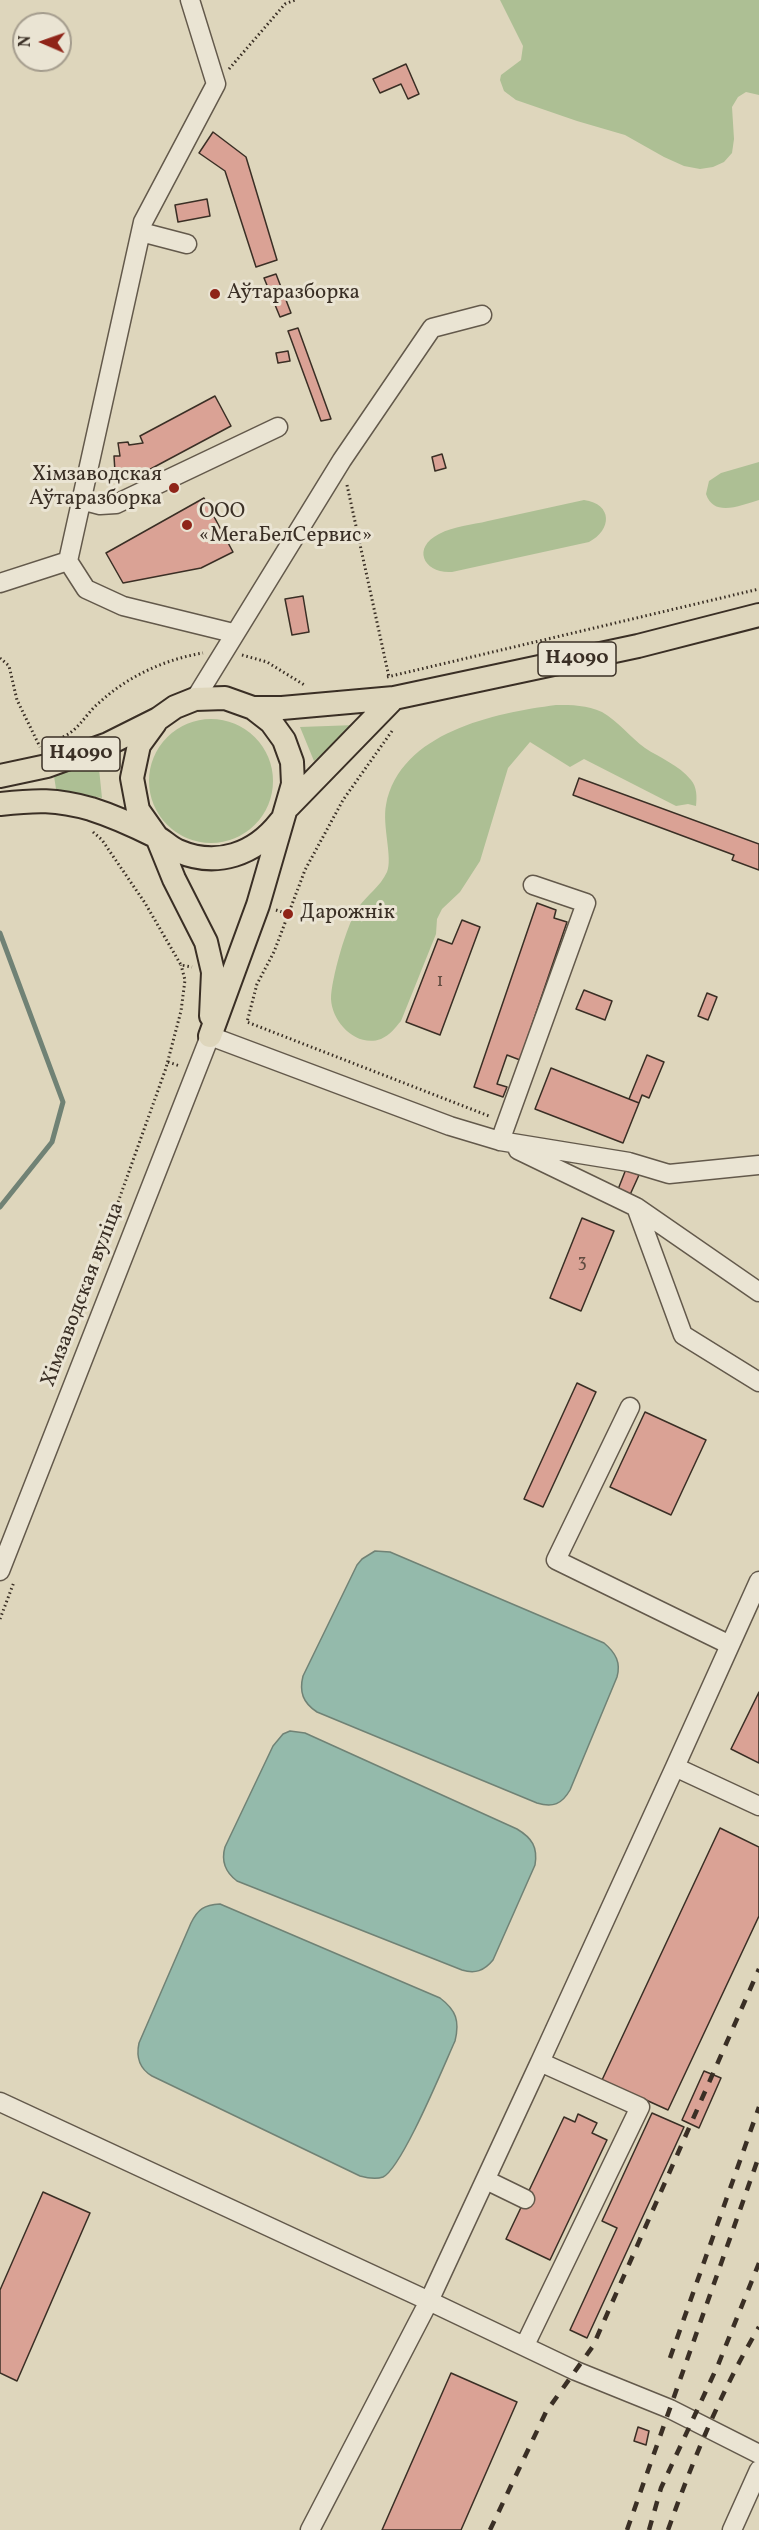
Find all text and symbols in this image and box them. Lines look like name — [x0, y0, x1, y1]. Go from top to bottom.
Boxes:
north arrow — [12, 12, 72, 72]
text: N — [15, 35, 37, 48]
place label: Аўтаразборка — [227, 281, 360, 307]
marker: Аўтаразборка — [208, 287, 222, 301]
place label: Хімзаводская Аўтаразборка — [29, 463, 162, 513]
marker: Хімзаводская Аўтаразборка — [167, 481, 181, 495]
place label: ООО «МегаБелСервис» — [199, 500, 372, 550]
marker: ООО «МегаБелСервис» — [180, 518, 194, 532]
road number: Н4090 — [538, 642, 616, 676]
road number: Н4090 — [42, 737, 120, 771]
place label: Дарожнік — [300, 901, 395, 927]
marker: Дарожнік — [281, 907, 295, 921]
house number: 1 — [437, 972, 443, 994]
street label: Хімзаводская вуліца — [37, 1199, 131, 1391]
house number: 3 — [577, 1253, 587, 1275]

